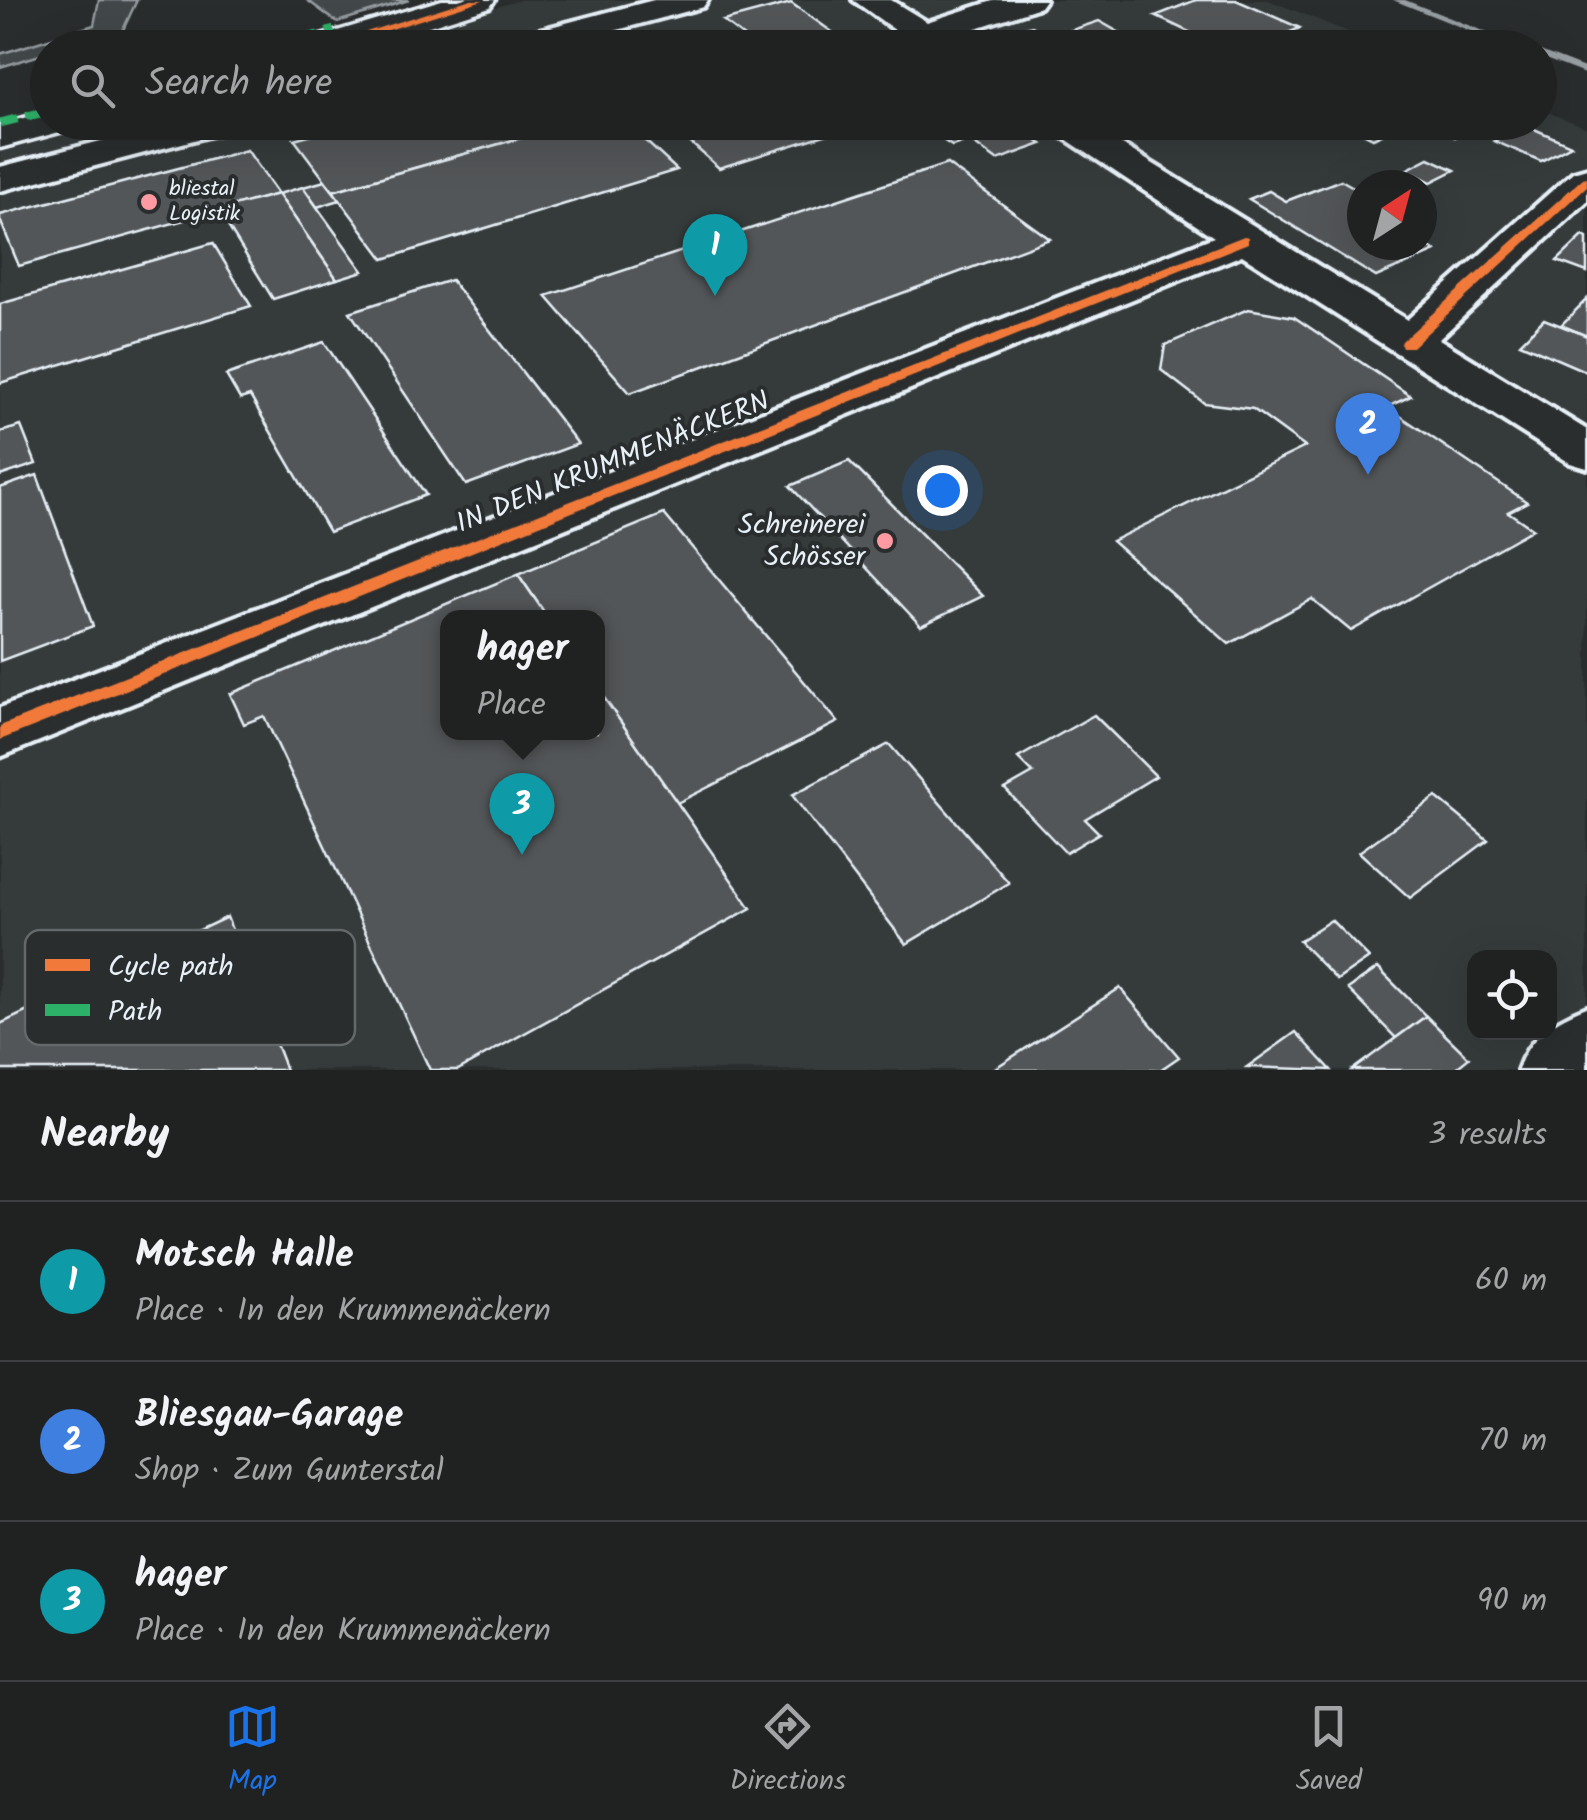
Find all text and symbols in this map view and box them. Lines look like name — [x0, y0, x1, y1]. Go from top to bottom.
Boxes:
search box — [30, 30, 1557, 140]
text: Search here — [145, 55, 332, 115]
icon: search — [65, 58, 120, 113]
north arrow — [1347, 170, 1437, 260]
place label: bliestal Logistik — [169, 172, 241, 232]
marker: bliestal Logistik — [138, 191, 160, 213]
pin: 1 — [682, 214, 748, 296]
street label: IN DEN KRUMMENÄCKERN — [449, 379, 777, 547]
pin: 2 — [1336, 392, 1400, 475]
your location — [917, 465, 968, 516]
place label: Schreinerei Schösser — [738, 503, 867, 580]
marker: Schreinerei Schösser — [874, 530, 896, 552]
popup — [440, 610, 605, 740]
text: hager — [477, 620, 568, 680]
text: Place — [477, 680, 546, 731]
pin: 3 — [490, 772, 554, 855]
legend — [25, 930, 355, 1045]
text: Cycle path — [108, 945, 233, 990]
map controls — [1467, 950, 1557, 1040]
button: locate — [1467, 950, 1557, 1040]
text: Path — [108, 990, 162, 1035]
text: Nearby — [40, 1102, 169, 1169]
text: 3 results — [1428, 1110, 1547, 1161]
text: Motsch Halle — [135, 1226, 353, 1286]
text: 1 — [68, 1256, 77, 1307]
text: 60 m — [1475, 1256, 1547, 1307]
text: Place · In den Krummenäckern — [135, 1286, 551, 1337]
text: Bliesgau-Garage — [135, 1386, 403, 1446]
text: 2 — [63, 1416, 82, 1467]
text: 70 m — [1478, 1416, 1547, 1467]
text: Shop · Zum Gunterstal — [135, 1446, 444, 1497]
text: hager — [135, 1546, 226, 1606]
text: 3 — [64, 1576, 81, 1627]
text: 90 m — [1477, 1576, 1547, 1627]
text: Place · In den Krummenäckern — [135, 1606, 551, 1657]
tab: Map — [225, 1699, 280, 1804]
tab: Directions — [730, 1699, 846, 1804]
tab: Saved — [1296, 1699, 1362, 1804]

